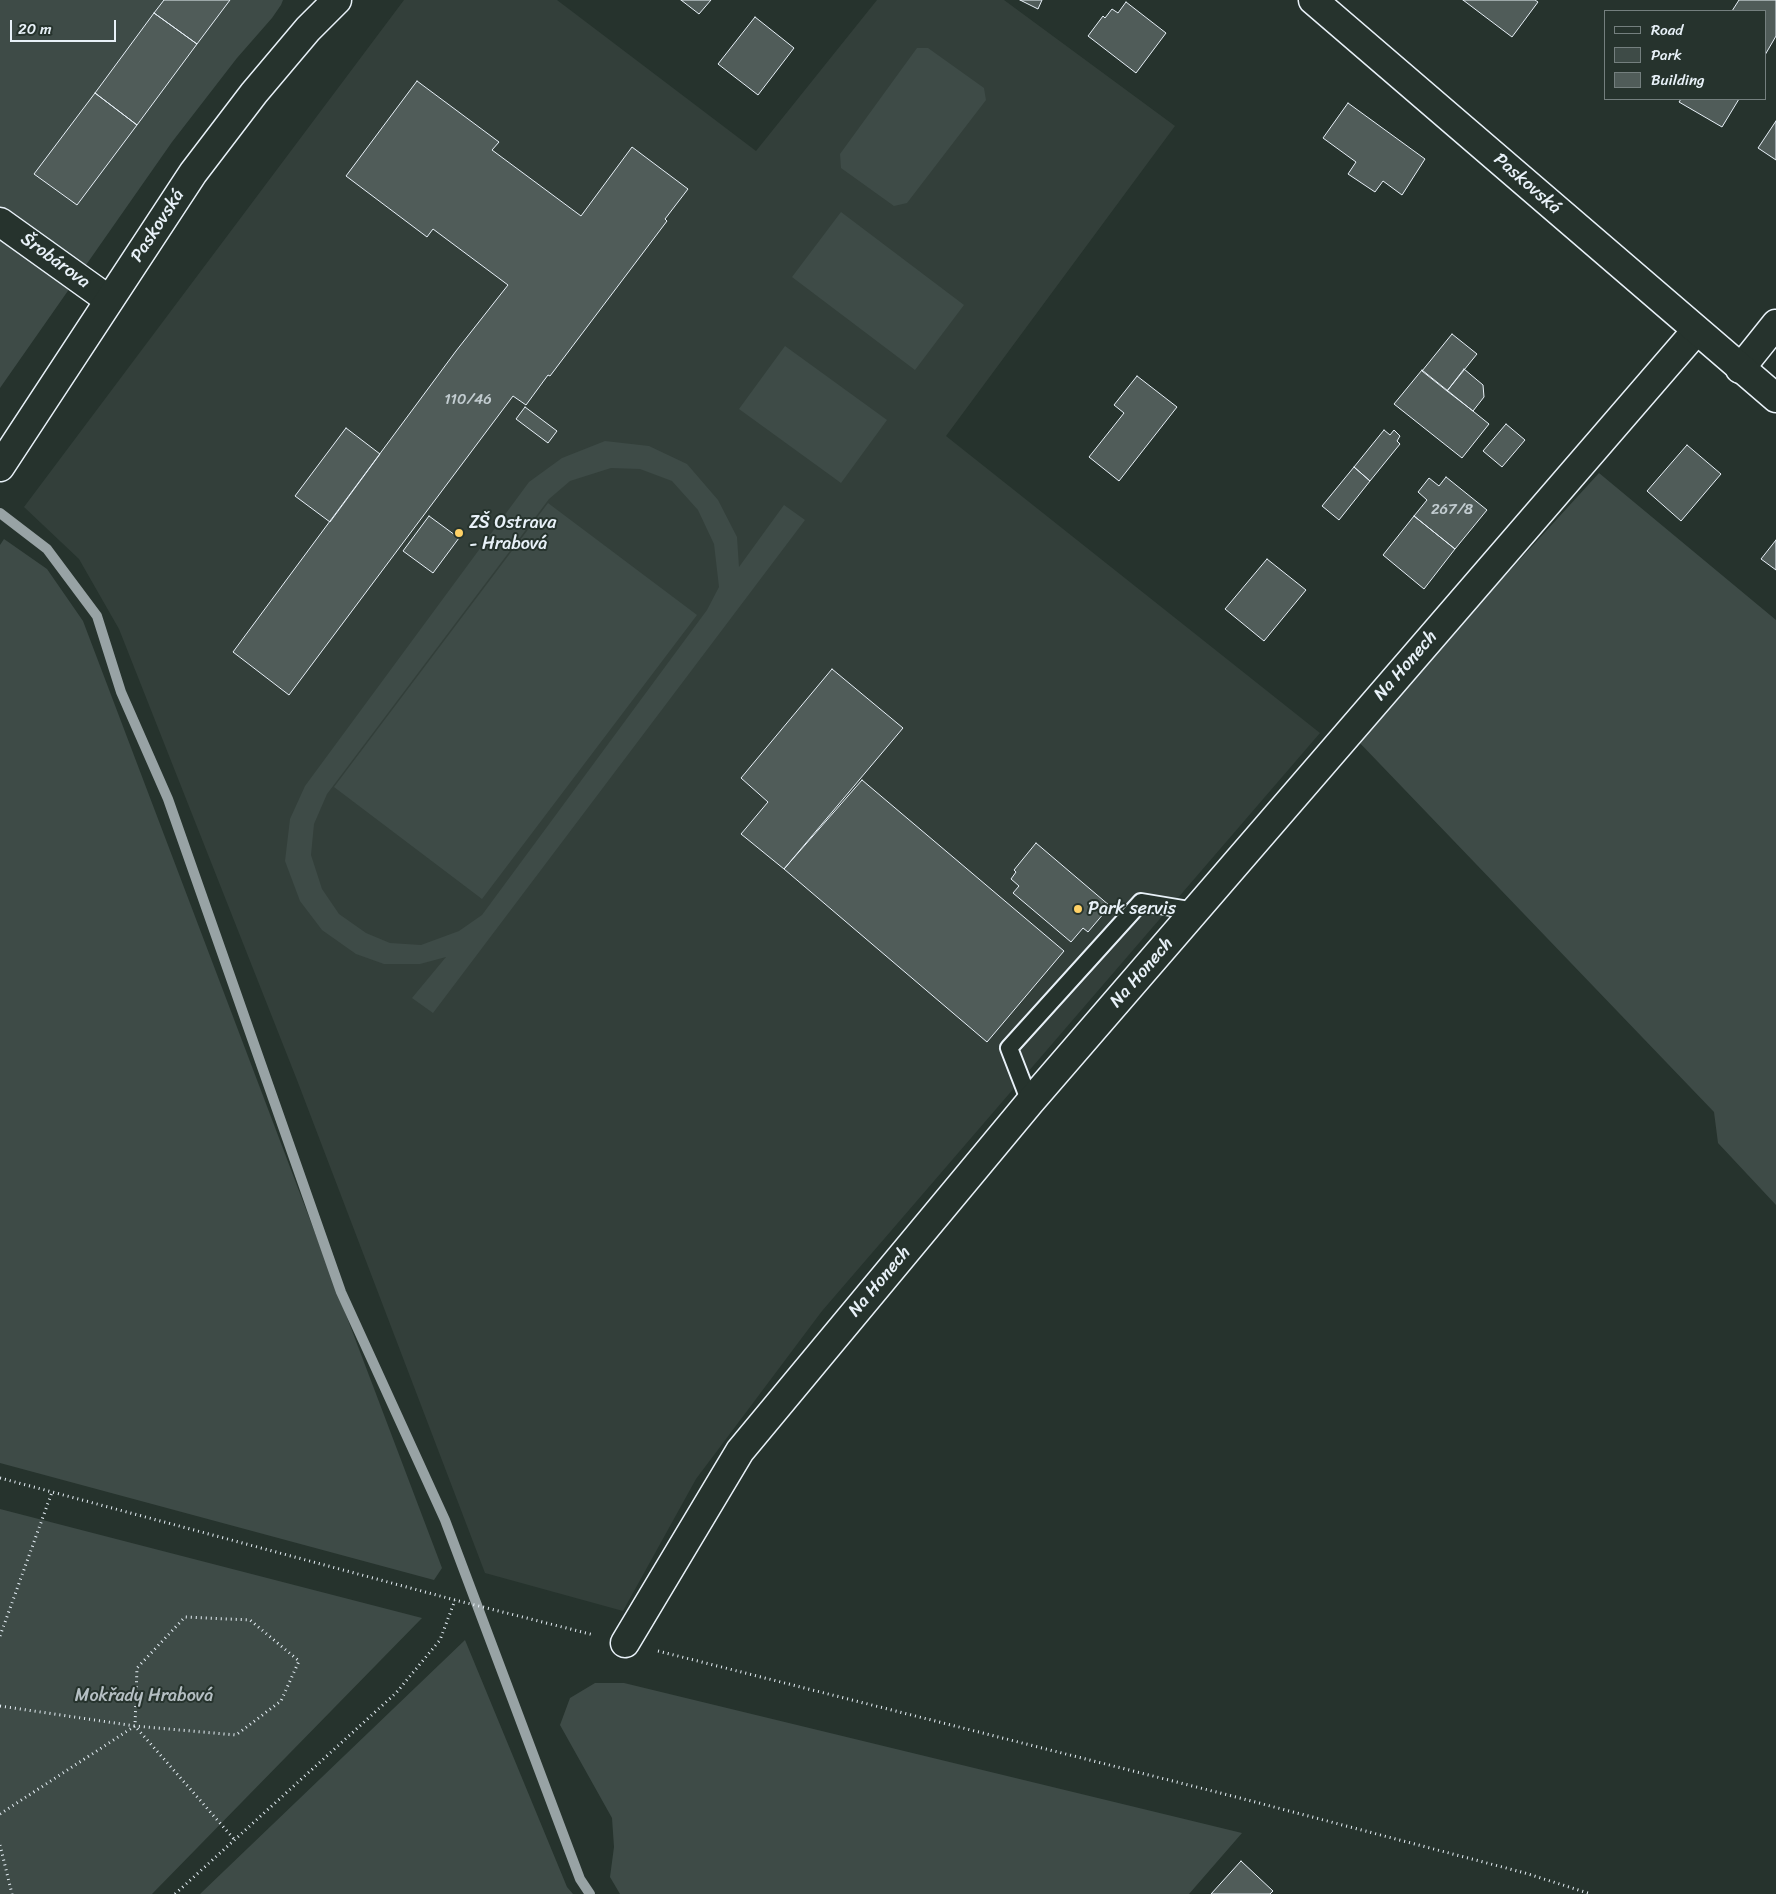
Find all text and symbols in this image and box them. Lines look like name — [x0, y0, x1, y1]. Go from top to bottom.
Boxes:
scale bar — [12, 10, 119, 42]
legend — [1604, 10, 1766, 100]
text: 20 m — [18, 16, 52, 42]
text: Road — [1651, 17, 1683, 43]
text: Park — [1651, 42, 1682, 68]
text: Building — [1651, 67, 1705, 93]
street label: Paskovská — [1489, 149, 1565, 219]
street label: Paskovská — [127, 186, 189, 266]
street label: Šrobárova — [16, 229, 94, 293]
house number: 110/46 — [444, 391, 492, 409]
house number: 267/8 — [1431, 501, 1473, 519]
place label: ZŠ Ostrava - Hrabová — [469, 512, 556, 554]
marker: ZŠ Ostrava - Hrabová — [453, 527, 465, 539]
street label: Na Honech — [1370, 627, 1442, 705]
place label: Park servis — [1088, 898, 1176, 920]
marker: Park servis — [1072, 903, 1084, 915]
street label: Na Honech — [1106, 934, 1178, 1012]
street label: Na Honech — [844, 1242, 916, 1322]
park label: Mokřady Hrabová — [75, 1685, 213, 1707]

